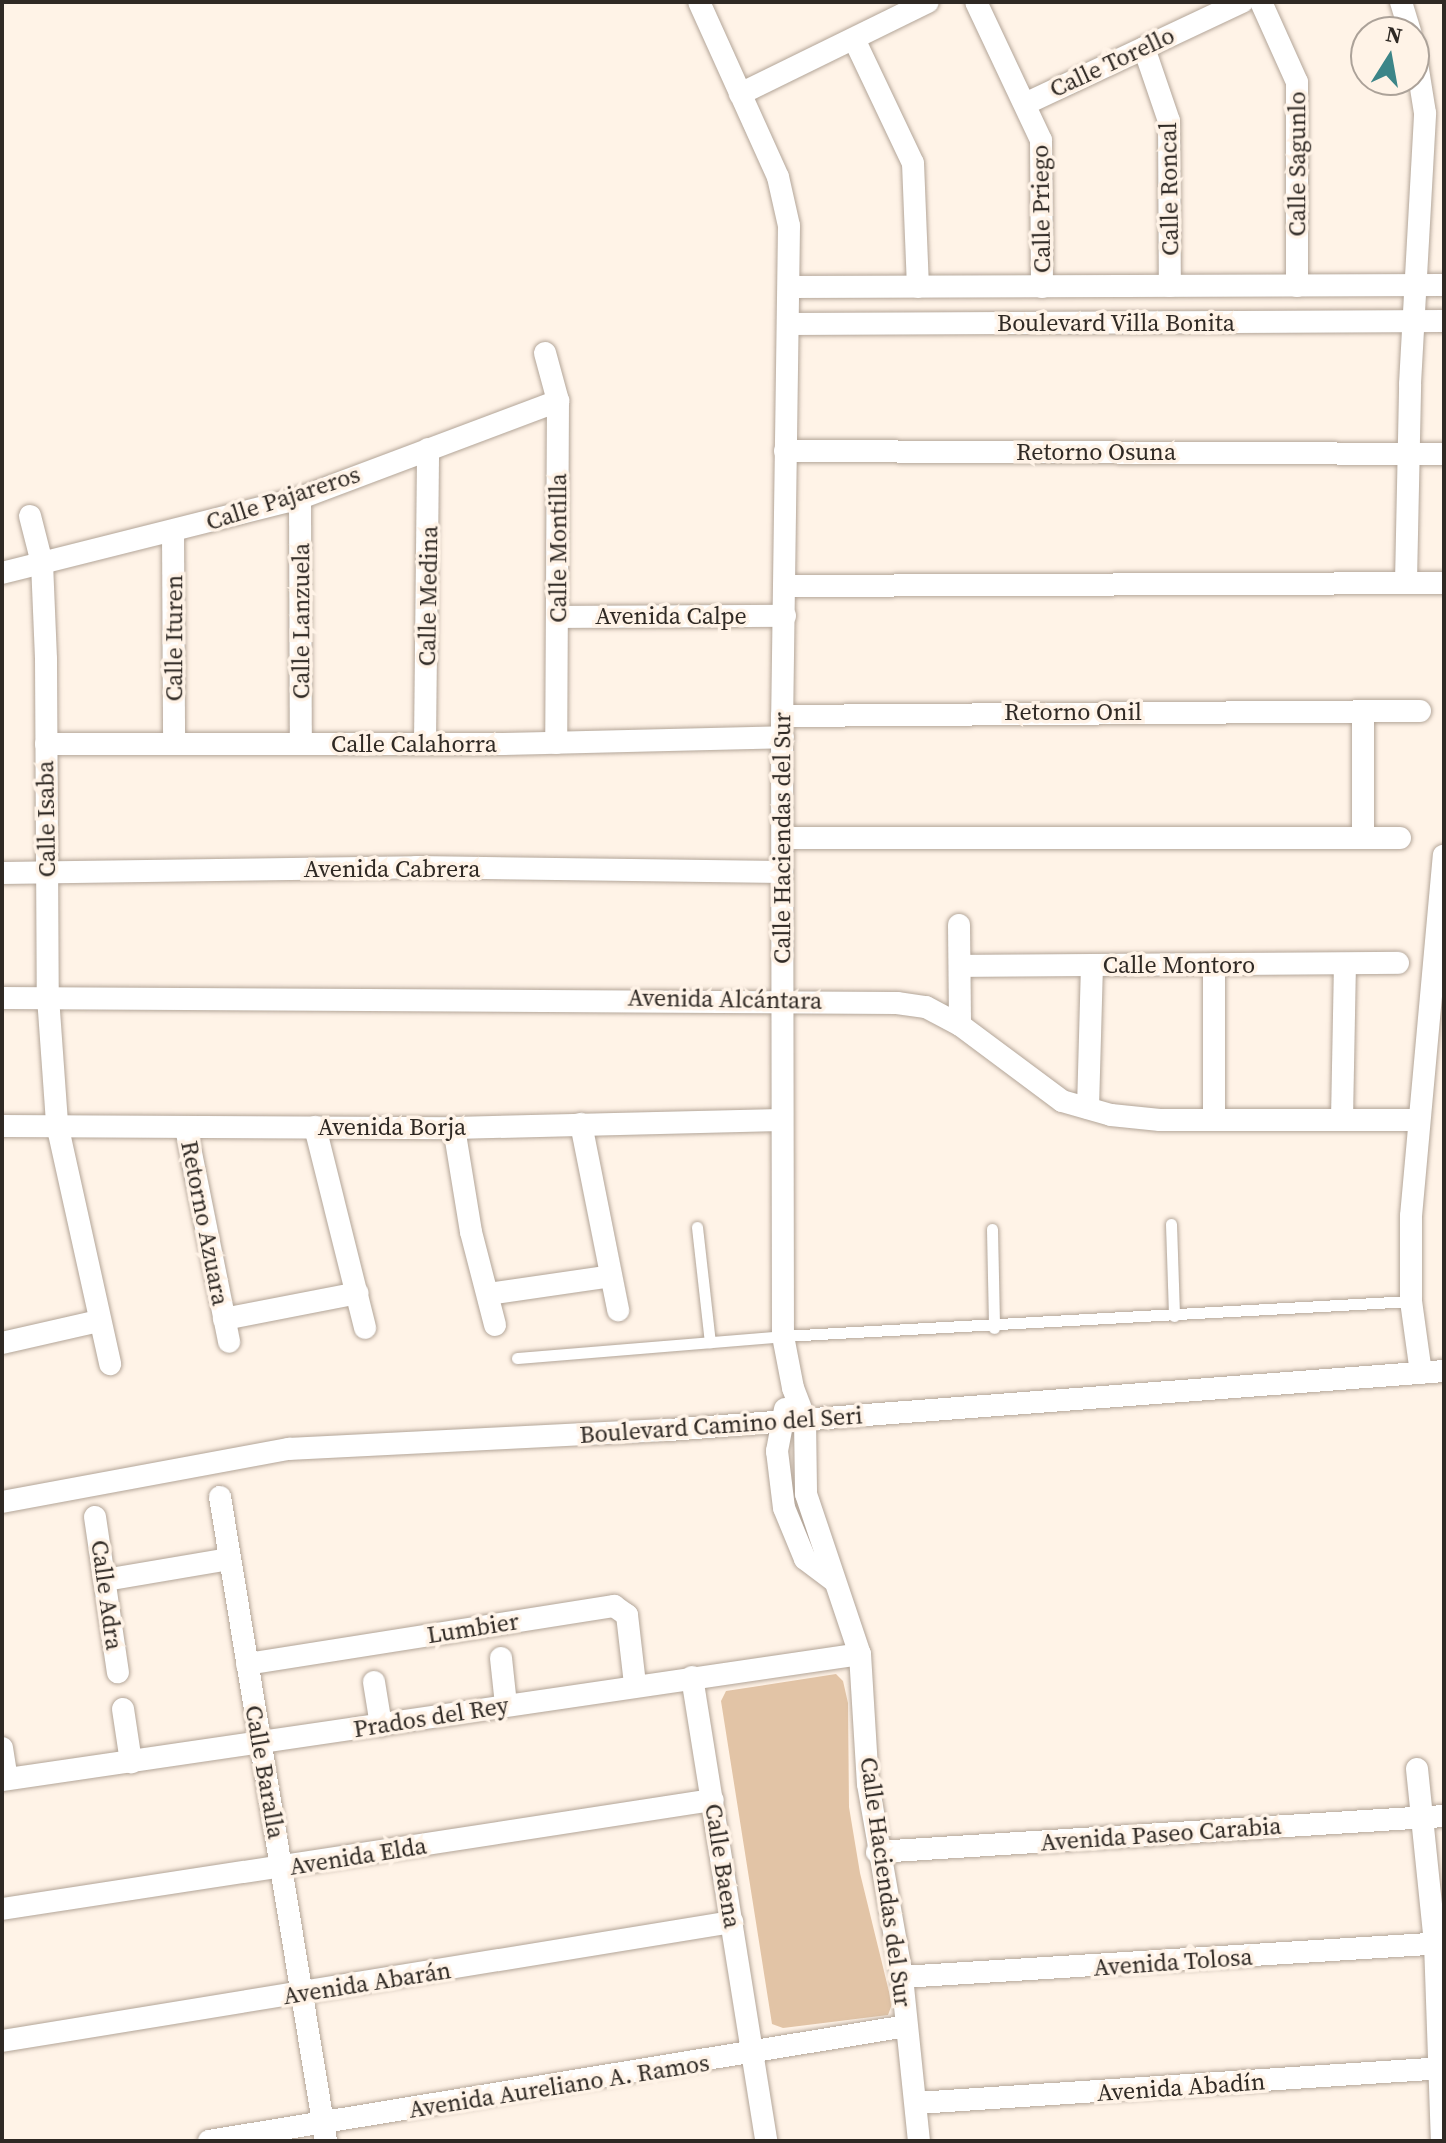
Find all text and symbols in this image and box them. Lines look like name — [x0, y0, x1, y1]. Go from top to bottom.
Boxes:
north arrow — [1350, 16, 1430, 96]
text: N — [1383, 18, 1405, 51]
street label: Calle Torello — [1045, 20, 1179, 104]
street label: Calle Sagunlo — [1283, 91, 1311, 237]
street label: Calle Roncal — [1153, 122, 1185, 256]
street label: Calle Priego — [1025, 145, 1057, 273]
street label: Boulevard Villa Bonita — [997, 309, 1235, 337]
street label: Retorno Osuna — [1016, 438, 1176, 466]
street label: Calle Pajareros — [202, 460, 364, 536]
street label: Calle Montilla — [544, 473, 572, 623]
street label: Calle Medina — [412, 526, 444, 666]
street label: Calle Lanzuela — [287, 543, 315, 699]
street label: Calle Ituren — [160, 575, 188, 701]
street label: Avenida Calpe — [595, 602, 747, 630]
street label: Retorno Onil — [1004, 698, 1142, 726]
street label: Calle Haciendas del Sur — [768, 712, 796, 964]
street label: Calle Calahorra — [331, 730, 497, 758]
street label: Calle Isaba — [31, 760, 61, 878]
street label: Avenida Cabrera — [304, 855, 480, 883]
street label: Calle Montoro — [1103, 951, 1255, 979]
street label: Avenida Alcántara — [627, 983, 823, 1015]
street label: Avenida Borja — [318, 1113, 466, 1141]
street label: Retorno Azuara — [175, 1138, 235, 1308]
street label: Boulevard Camino del Seri — [579, 1401, 863, 1449]
street label: Calle Adra — [85, 1538, 129, 1652]
street label: Lumbier — [425, 1607, 521, 1649]
street label: Prados del Rey — [351, 1691, 511, 1743]
street label: Calle Baralla — [239, 1703, 291, 1841]
street label: Calle Haciendas del Sur — [854, 1755, 918, 2009]
street label: Calle Baena — [699, 1802, 747, 1930]
street label: Avenida Paseo Carabia — [1039, 1811, 1283, 1857]
street label: Avenida Elda — [287, 1831, 429, 1881]
street label: Avenida Tolosa — [1092, 1942, 1254, 1982]
street label: Avenida Abarán — [281, 1956, 453, 2010]
street label: Avenida Aureliano A. Ramos — [407, 2048, 711, 2124]
street label: Avenida Abadín — [1096, 2067, 1266, 2107]

